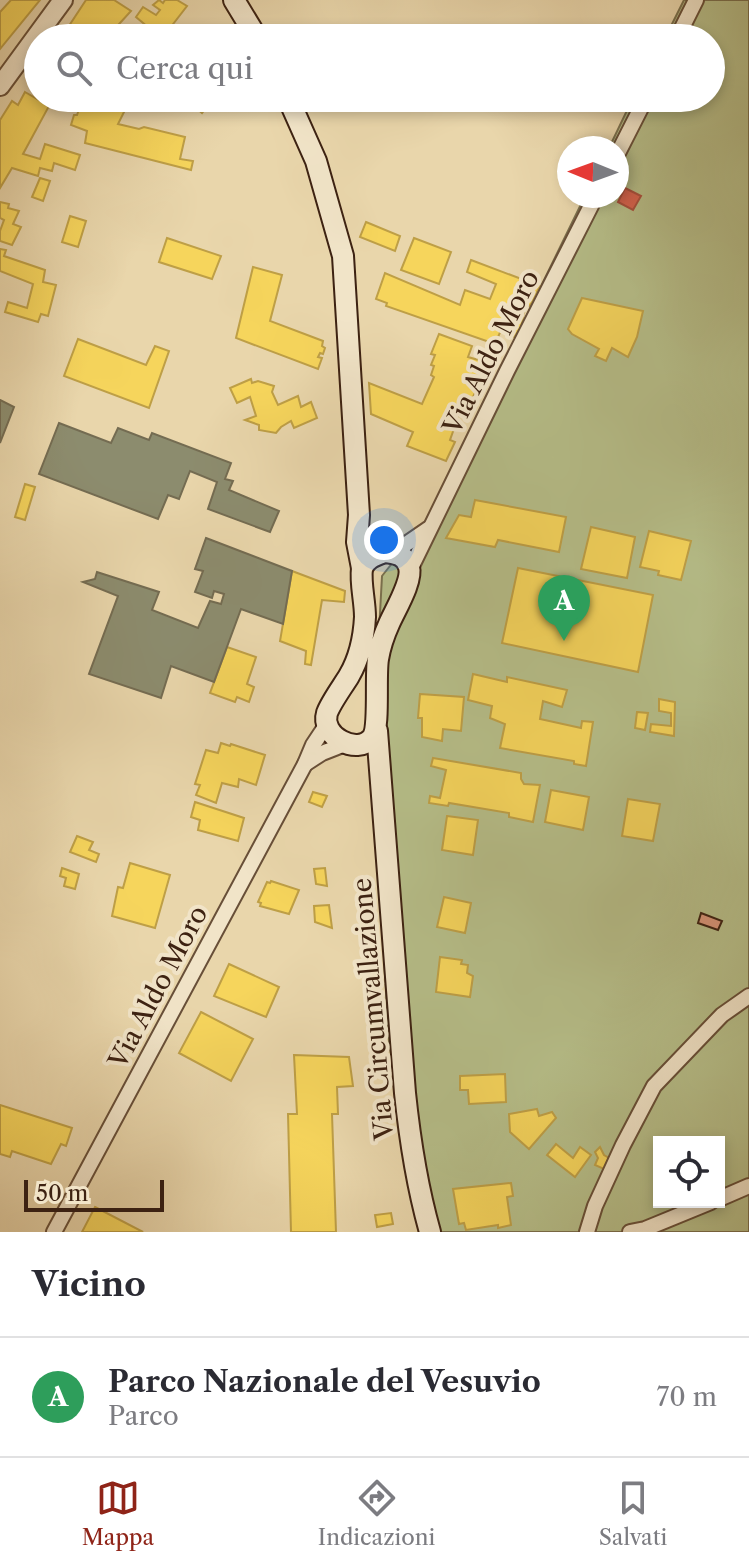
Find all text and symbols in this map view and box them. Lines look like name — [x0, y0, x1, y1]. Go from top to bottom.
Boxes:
search box — [24, 24, 725, 112]
icon: search — [52, 46, 96, 90]
text: Cerca qui — [116, 50, 253, 87]
north arrow — [557, 136, 629, 208]
street label: Via Aldo Moro — [435, 265, 546, 440]
your location — [364, 520, 404, 560]
pin: A — [538, 575, 590, 641]
street label: Via Circumvallazione — [346, 877, 400, 1142]
street label: Via Aldo Moro — [101, 900, 214, 1075]
map controls — [653, 1136, 725, 1208]
button: locate — [653, 1136, 725, 1208]
scale bar — [24, 1176, 164, 1212]
text: 50 m — [36, 1180, 88, 1207]
text: Vicino — [32, 1263, 146, 1305]
text: Parco Nazionale del Vesuvio — [108, 1363, 541, 1400]
text: A — [48, 1381, 68, 1413]
text: 70 m — [657, 1381, 717, 1413]
text: Parco — [108, 1400, 179, 1432]
tab: Mappa — [82, 1476, 154, 1551]
tab: Indicazioni — [318, 1476, 435, 1551]
tab: Salvati — [599, 1476, 667, 1551]

